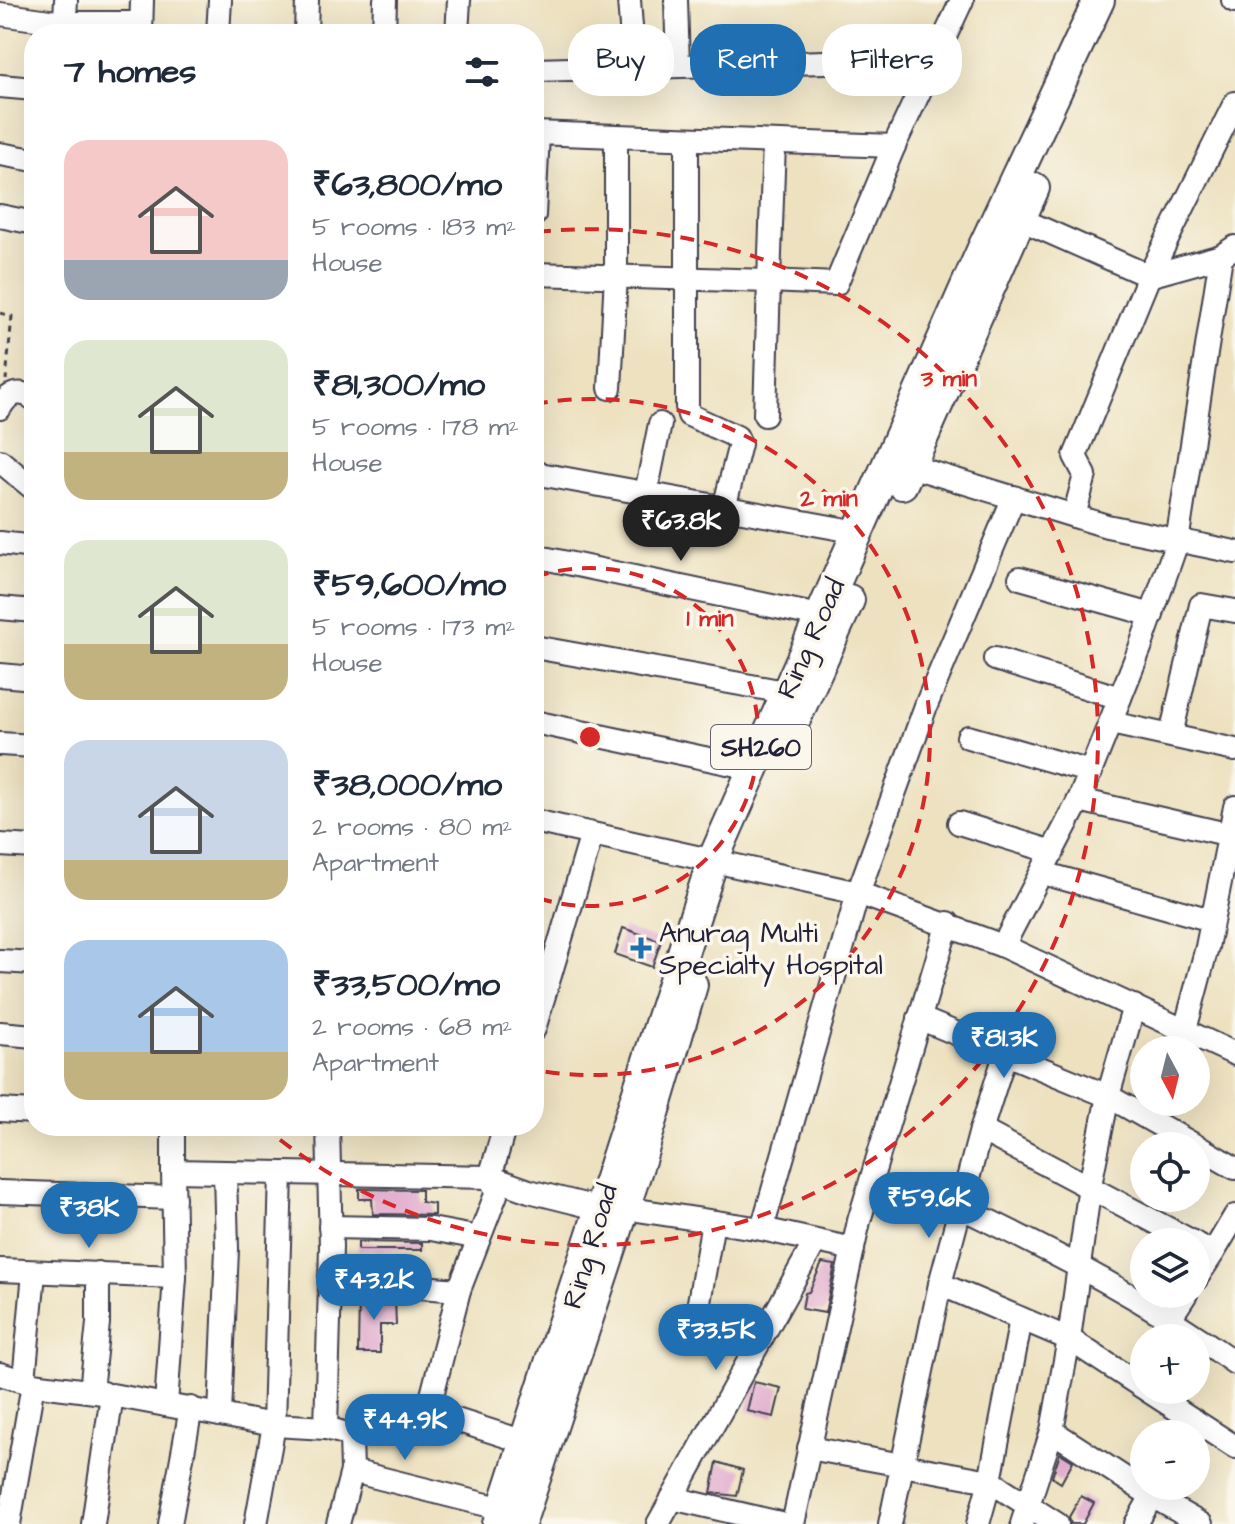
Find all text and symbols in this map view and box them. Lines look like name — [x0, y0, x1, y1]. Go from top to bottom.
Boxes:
chip: Buy — [568, 24, 674, 96]
chip: Rent — [690, 24, 806, 96]
chip: Filters — [822, 24, 962, 96]
text: 7 homes — [64, 48, 196, 96]
icon: filters — [460, 50, 504, 94]
text: ₹63,800/mo — [312, 161, 502, 209]
icon: home — [128, 172, 224, 268]
text: 5 rooms · 183 m² — [312, 209, 516, 245]
text: House — [312, 245, 383, 281]
text: ₹81,300/mo — [312, 361, 485, 409]
text: 3 min — [920, 362, 977, 396]
icon: home — [128, 372, 224, 468]
text: 5 rooms · 178 m² — [312, 409, 519, 445]
text: House — [312, 445, 383, 481]
text: 2 min — [799, 482, 858, 516]
pin: ₹63.8K — [616, 495, 746, 563]
text: ₹63.8K — [641, 503, 721, 539]
text: ₹59,600/mo — [312, 561, 506, 609]
icon: home — [128, 572, 224, 668]
street label: Ring Road — [767, 572, 856, 705]
text: 1 min — [687, 602, 734, 636]
text: 5 rooms · 173 m² — [312, 609, 515, 645]
text: House — [312, 645, 383, 681]
centre of rings — [576, 723, 604, 751]
road number: SH260 — [711, 725, 811, 769]
text: ₹38,000/mo — [312, 761, 502, 809]
icon: home — [128, 772, 224, 868]
text: 2 rooms · 80 m² — [312, 809, 512, 845]
text: Apartment — [312, 845, 439, 881]
place label: Anurag Multi Specialty Hospital — [659, 914, 883, 987]
marker: Anurag Multi Specialty Hospital — [630, 937, 652, 959]
text: ₹33,500/mo — [312, 961, 500, 1009]
icon: home — [128, 972, 224, 1068]
text: 2 rooms · 68 m² — [312, 1009, 512, 1045]
pin: ₹81.3K — [939, 1012, 1069, 1080]
text: ₹81.3K — [970, 1020, 1038, 1056]
north arrow — [1130, 1036, 1210, 1116]
map controls — [1130, 1036, 1210, 1500]
text: Apartment — [312, 1045, 439, 1081]
button: locate — [1130, 1132, 1210, 1212]
pin: ₹59.6K — [864, 1172, 994, 1240]
street label: Ring Road — [553, 1179, 629, 1314]
text: ₹59.6K — [887, 1180, 971, 1216]
pin: ₹38K — [42, 1182, 136, 1250]
text: ₹38K — [59, 1190, 119, 1226]
button: layers — [1130, 1228, 1210, 1308]
pin: ₹43.2K — [309, 1254, 439, 1322]
text: ₹43.2K — [334, 1262, 414, 1298]
pin: ₹33.5K — [651, 1304, 781, 1372]
text: ₹33.5K — [676, 1312, 756, 1348]
button: + — [1130, 1324, 1210, 1404]
pin: ₹44.9K — [340, 1394, 470, 1462]
text: ₹44.9K — [363, 1402, 447, 1438]
button: − — [1130, 1420, 1210, 1500]

